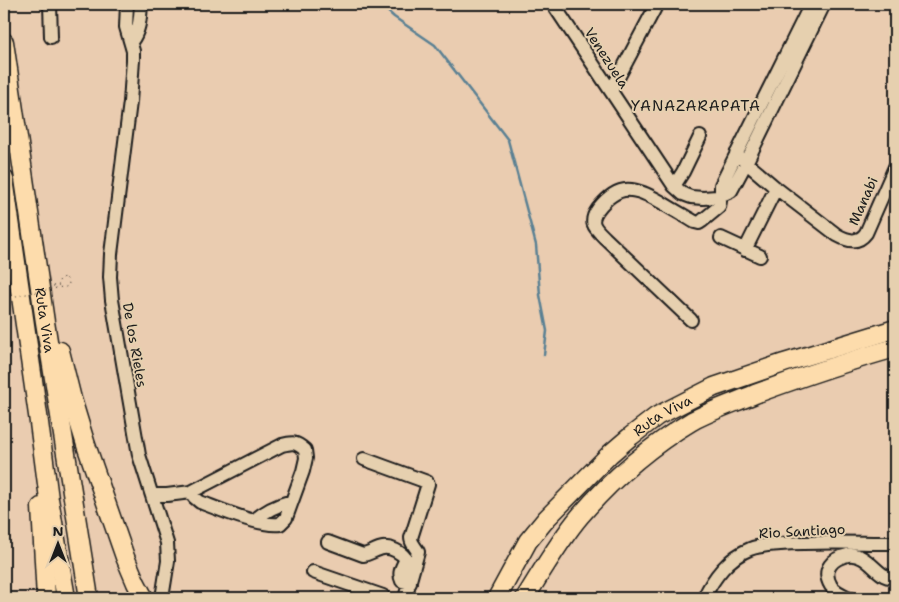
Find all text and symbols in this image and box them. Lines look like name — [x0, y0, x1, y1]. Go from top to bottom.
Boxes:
street label: Venezuela — [581, 24, 634, 92]
district label: YANAZARAPATA — [631, 96, 761, 116]
street label: Manabi — [844, 174, 882, 228]
street label: Ruta Viva — [31, 286, 59, 354]
street label: De los Rieles — [119, 301, 151, 389]
street label: Ruta Viva — [629, 391, 695, 440]
north arrow — [32, 520, 82, 570]
street label: Rio Santiago — [758, 520, 846, 542]
text: N — [52, 522, 64, 540]

